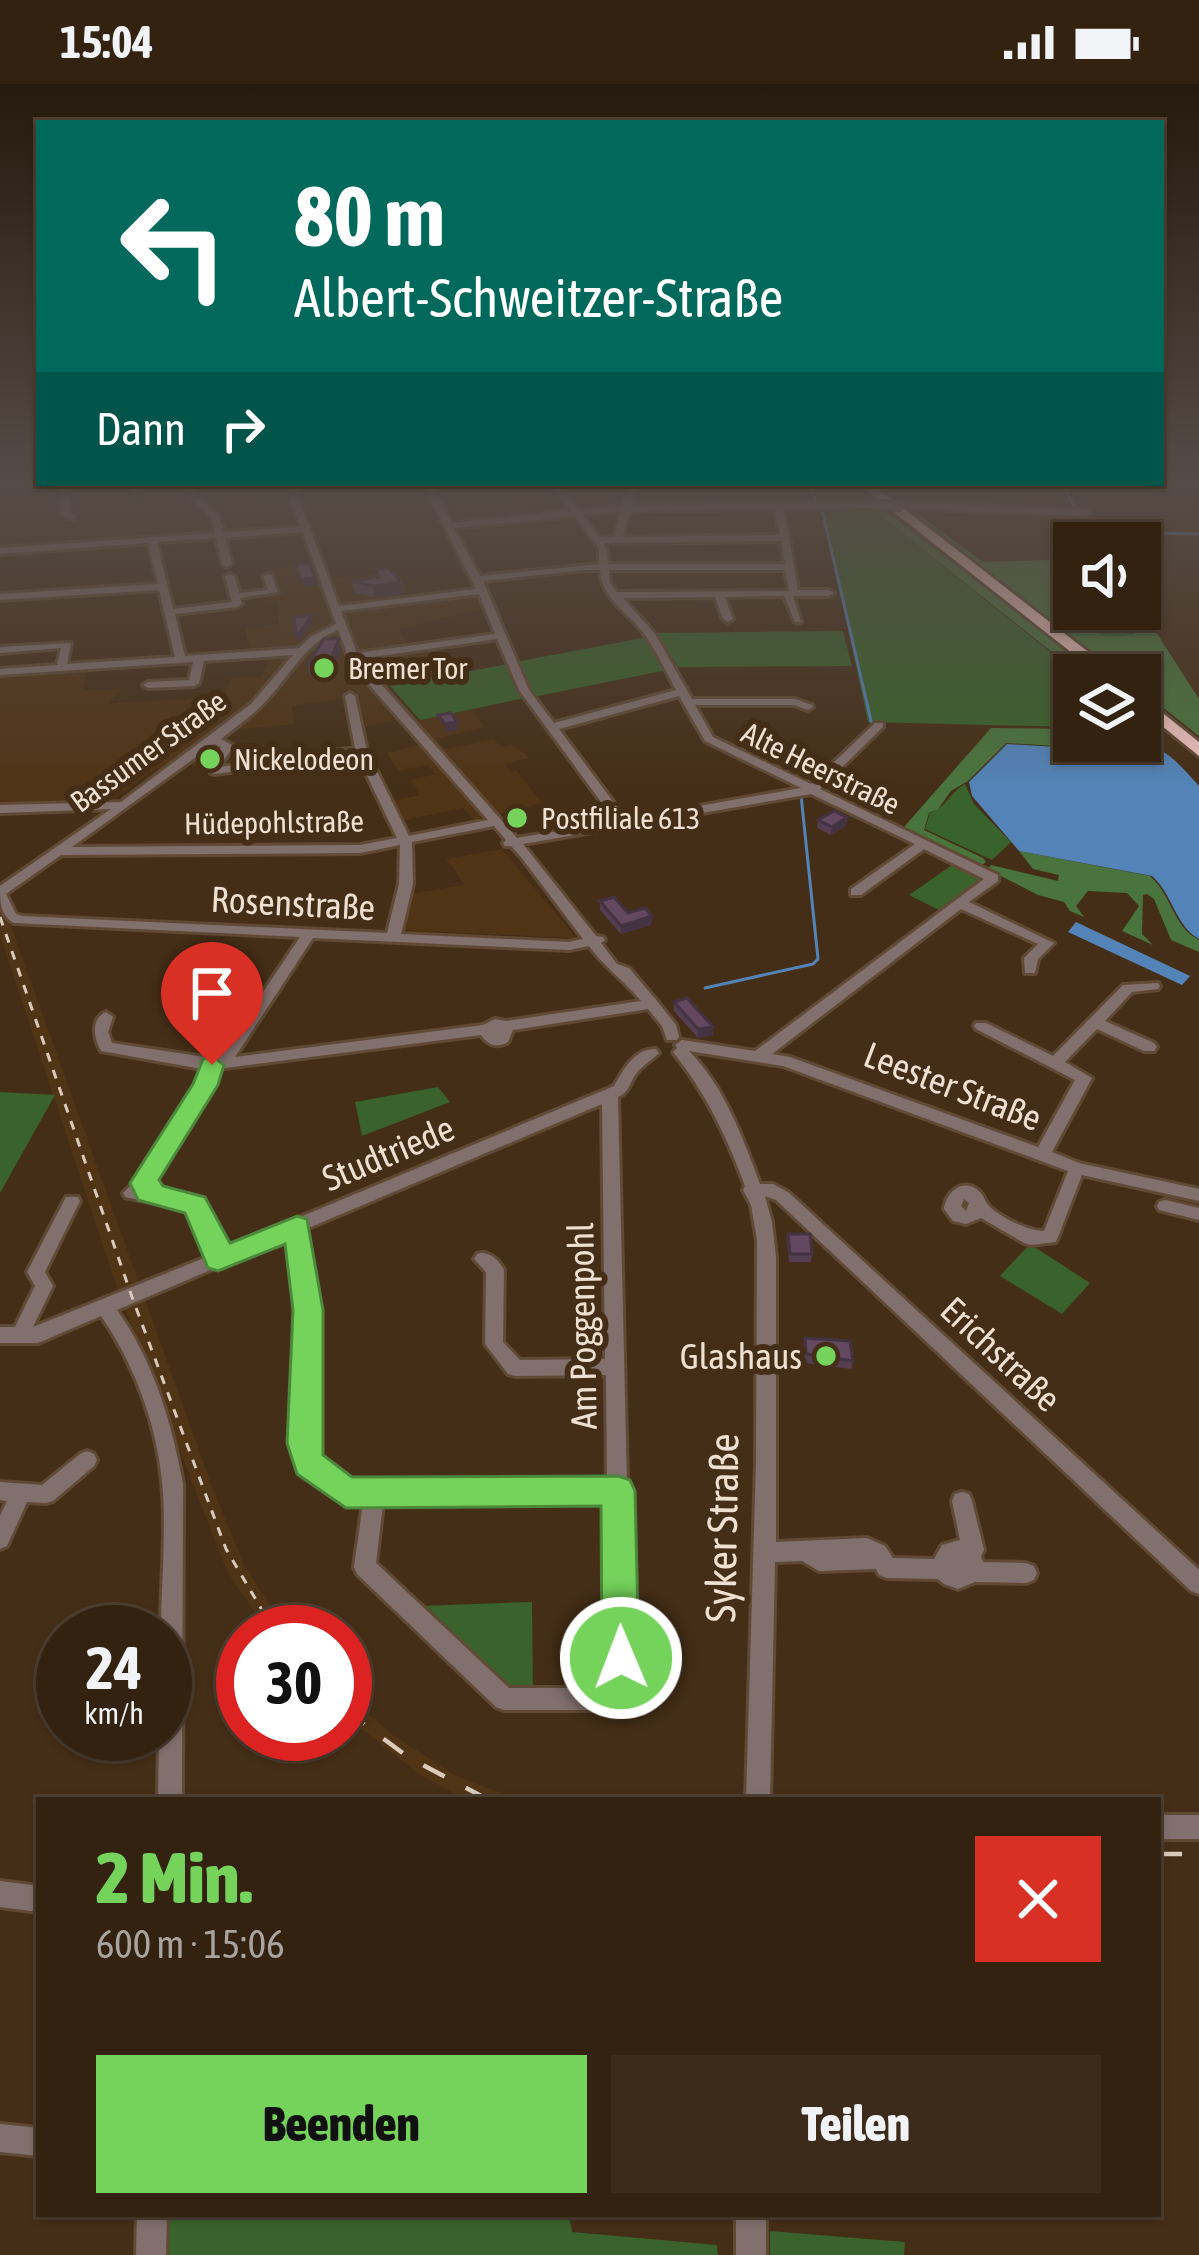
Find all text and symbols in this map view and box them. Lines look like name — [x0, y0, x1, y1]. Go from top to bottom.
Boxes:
text: 15:04 — [60, 16, 154, 68]
icon: left — [96, 168, 252, 324]
text: 80 m — [294, 168, 445, 264]
text: Albert-Schweitzer-Straße — [294, 267, 783, 328]
icon: right — [210, 396, 276, 462]
text: Dann — [96, 403, 186, 455]
map controls — [1053, 522, 1161, 762]
button: sound — [1053, 522, 1161, 630]
place label: Bremer Tor — [348, 651, 468, 685]
button: layers — [1053, 654, 1161, 762]
marker: Bremer Tor — [311, 655, 337, 681]
street label: Bassumer Straße — [64, 683, 232, 819]
street label: Alte Heerstraße — [737, 715, 905, 821]
place label: Nickelodeon — [234, 742, 374, 776]
marker: Nickelodeon — [197, 746, 223, 772]
place label: Postfiliale 613 — [541, 801, 700, 835]
street label: Hüdepohlstraße — [184, 803, 364, 841]
marker: Postfiliale 613 — [504, 805, 530, 831]
street label: Rosenstraße — [210, 878, 376, 928]
pin — [161, 942, 263, 1065]
icon: arrive — [179, 960, 245, 1026]
street label: Leester Straße — [858, 1033, 1048, 1139]
street label: Studtriede — [316, 1107, 460, 1199]
street label: Am Poggenpohl — [559, 1222, 605, 1430]
street label: Erichstraße — [933, 1288, 1069, 1420]
place label: Glashaus — [680, 1335, 802, 1377]
marker: Glashaus — [813, 1343, 839, 1369]
street label: Syker Straße — [696, 1433, 748, 1623]
position arrow — [558, 1595, 684, 1721]
speed limit sign: 30 — [216, 1605, 372, 1761]
text: 24 — [86, 1633, 142, 1702]
text: km/h — [84, 1696, 144, 1730]
text: 2 Min. — [96, 1836, 252, 1918]
button: close — [975, 1836, 1101, 1962]
text: 600 m · 15:06 — [96, 1922, 285, 1966]
button: Beenden — [96, 2055, 587, 2193]
button: Teilen — [611, 2055, 1101, 2193]

